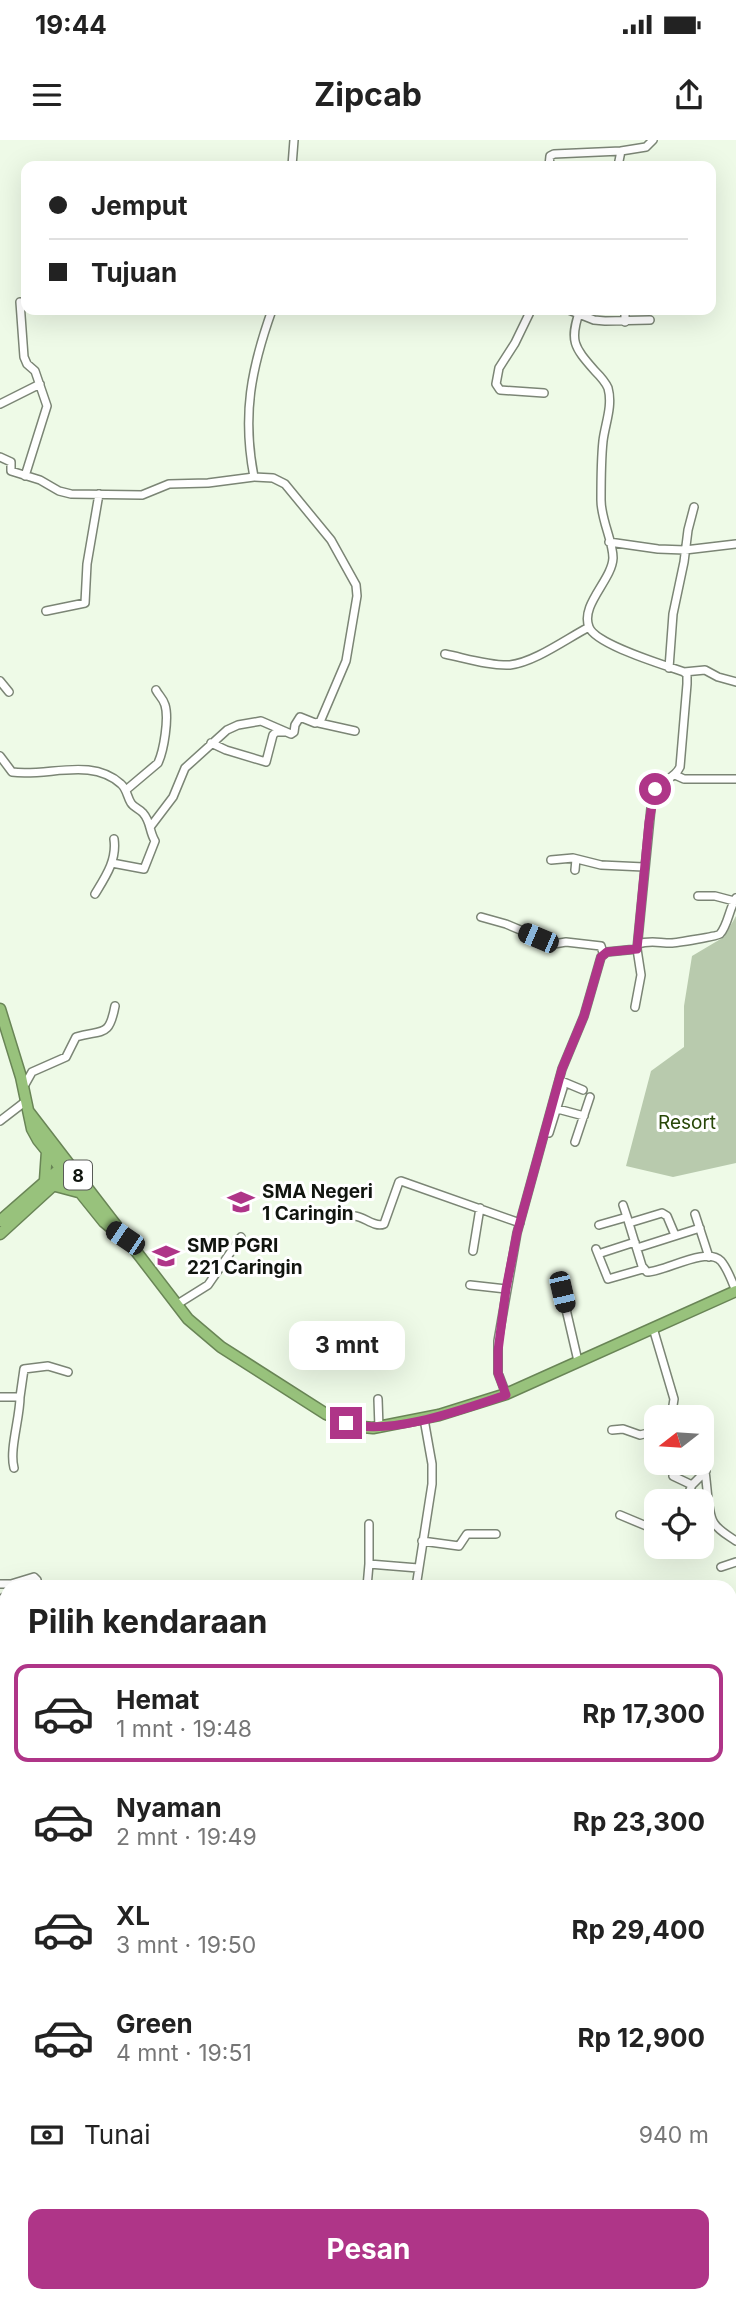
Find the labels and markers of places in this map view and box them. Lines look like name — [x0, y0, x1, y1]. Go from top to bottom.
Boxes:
place label: SMA Negeri 1 Caringin — [262, 1180, 373, 1225]
school or university icon: SMA Negeri 1 Caringin — [226, 1187, 256, 1217]
place label: SMP PGRI 221 Caringin — [187, 1234, 303, 1279]
school or university icon: SMP PGRI 221 Caringin — [151, 1241, 181, 1271]

